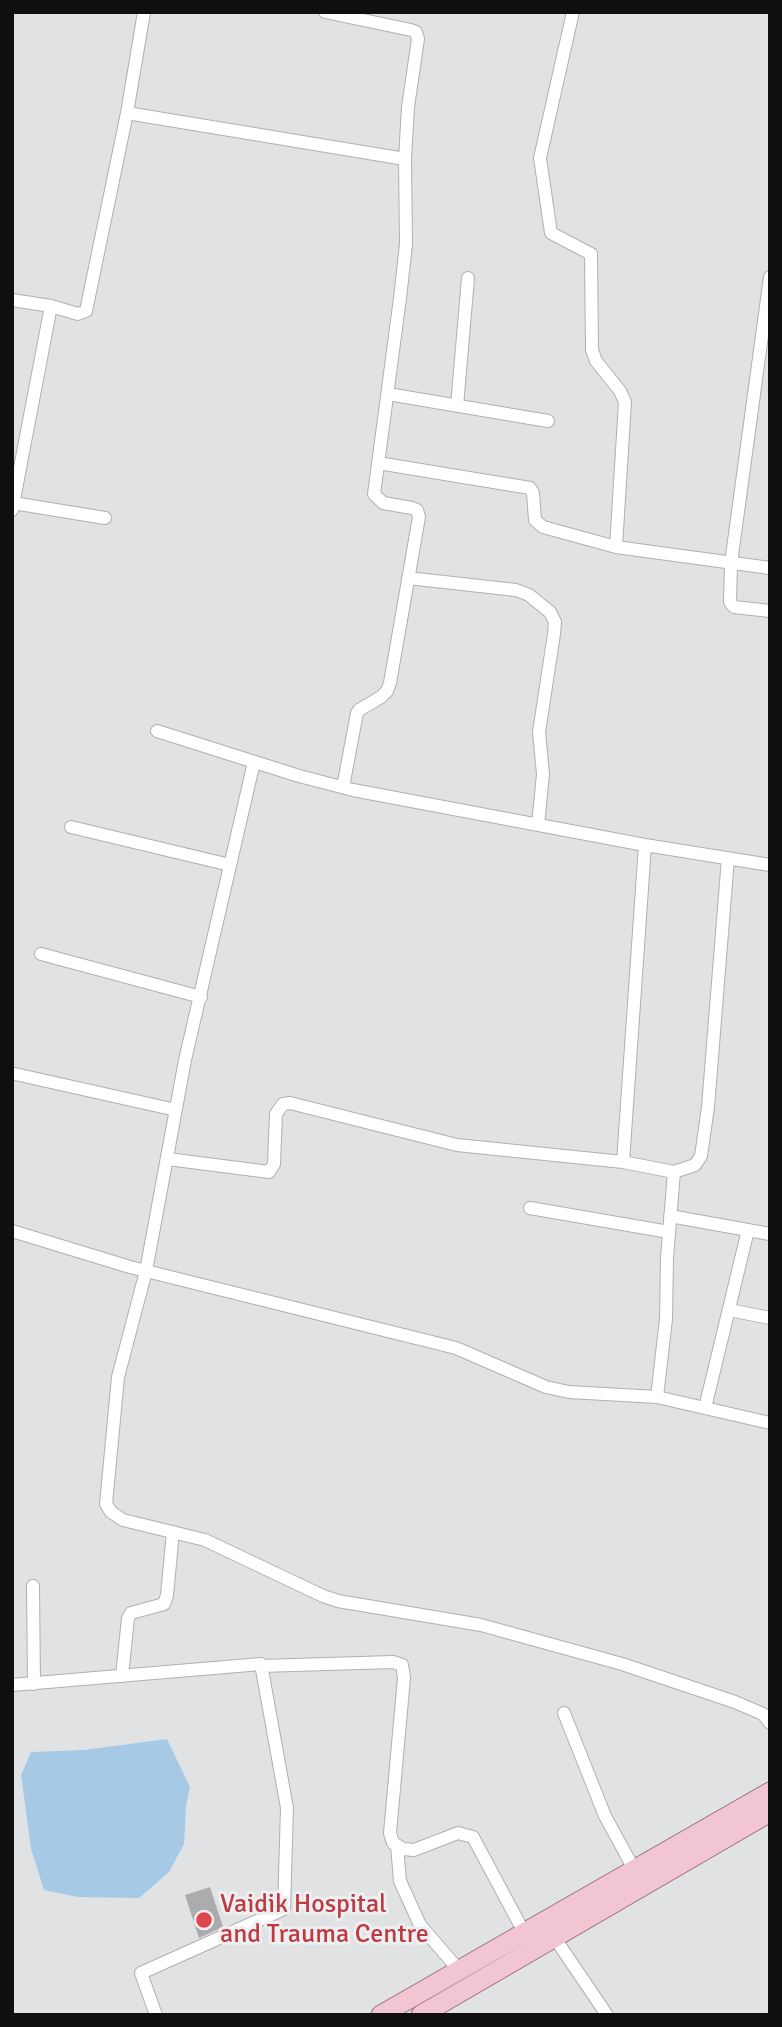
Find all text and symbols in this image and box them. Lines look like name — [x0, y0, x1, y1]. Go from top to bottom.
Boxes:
place label: Vaidik Hospital and Trauma Centre — [220, 1889, 429, 1951]
marker: Vaidik Hospital and Trauma Centre — [194, 1910, 214, 1930]

